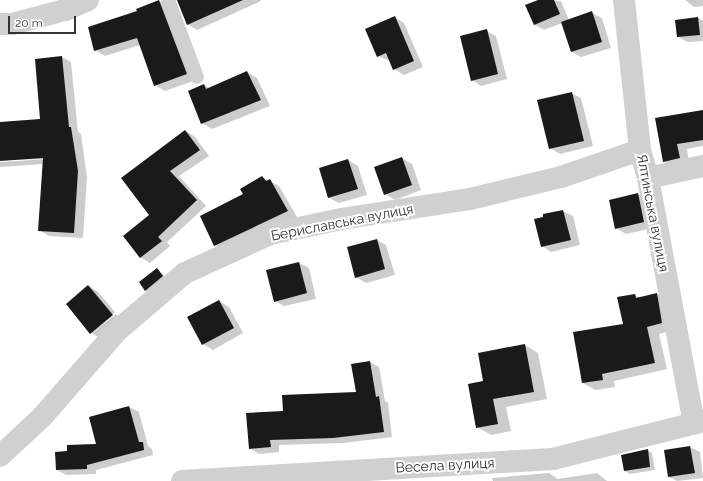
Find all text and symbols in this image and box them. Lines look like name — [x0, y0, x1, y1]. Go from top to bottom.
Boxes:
scale bar — [10, 8, 78, 34]
text: 20 m — [15, 16, 43, 30]
street label: Ялтинська вулиця — [633, 153, 673, 273]
street label: Бериславська вулиця — [269, 200, 415, 244]
street label: Весела вулиця — [395, 454, 495, 476]

